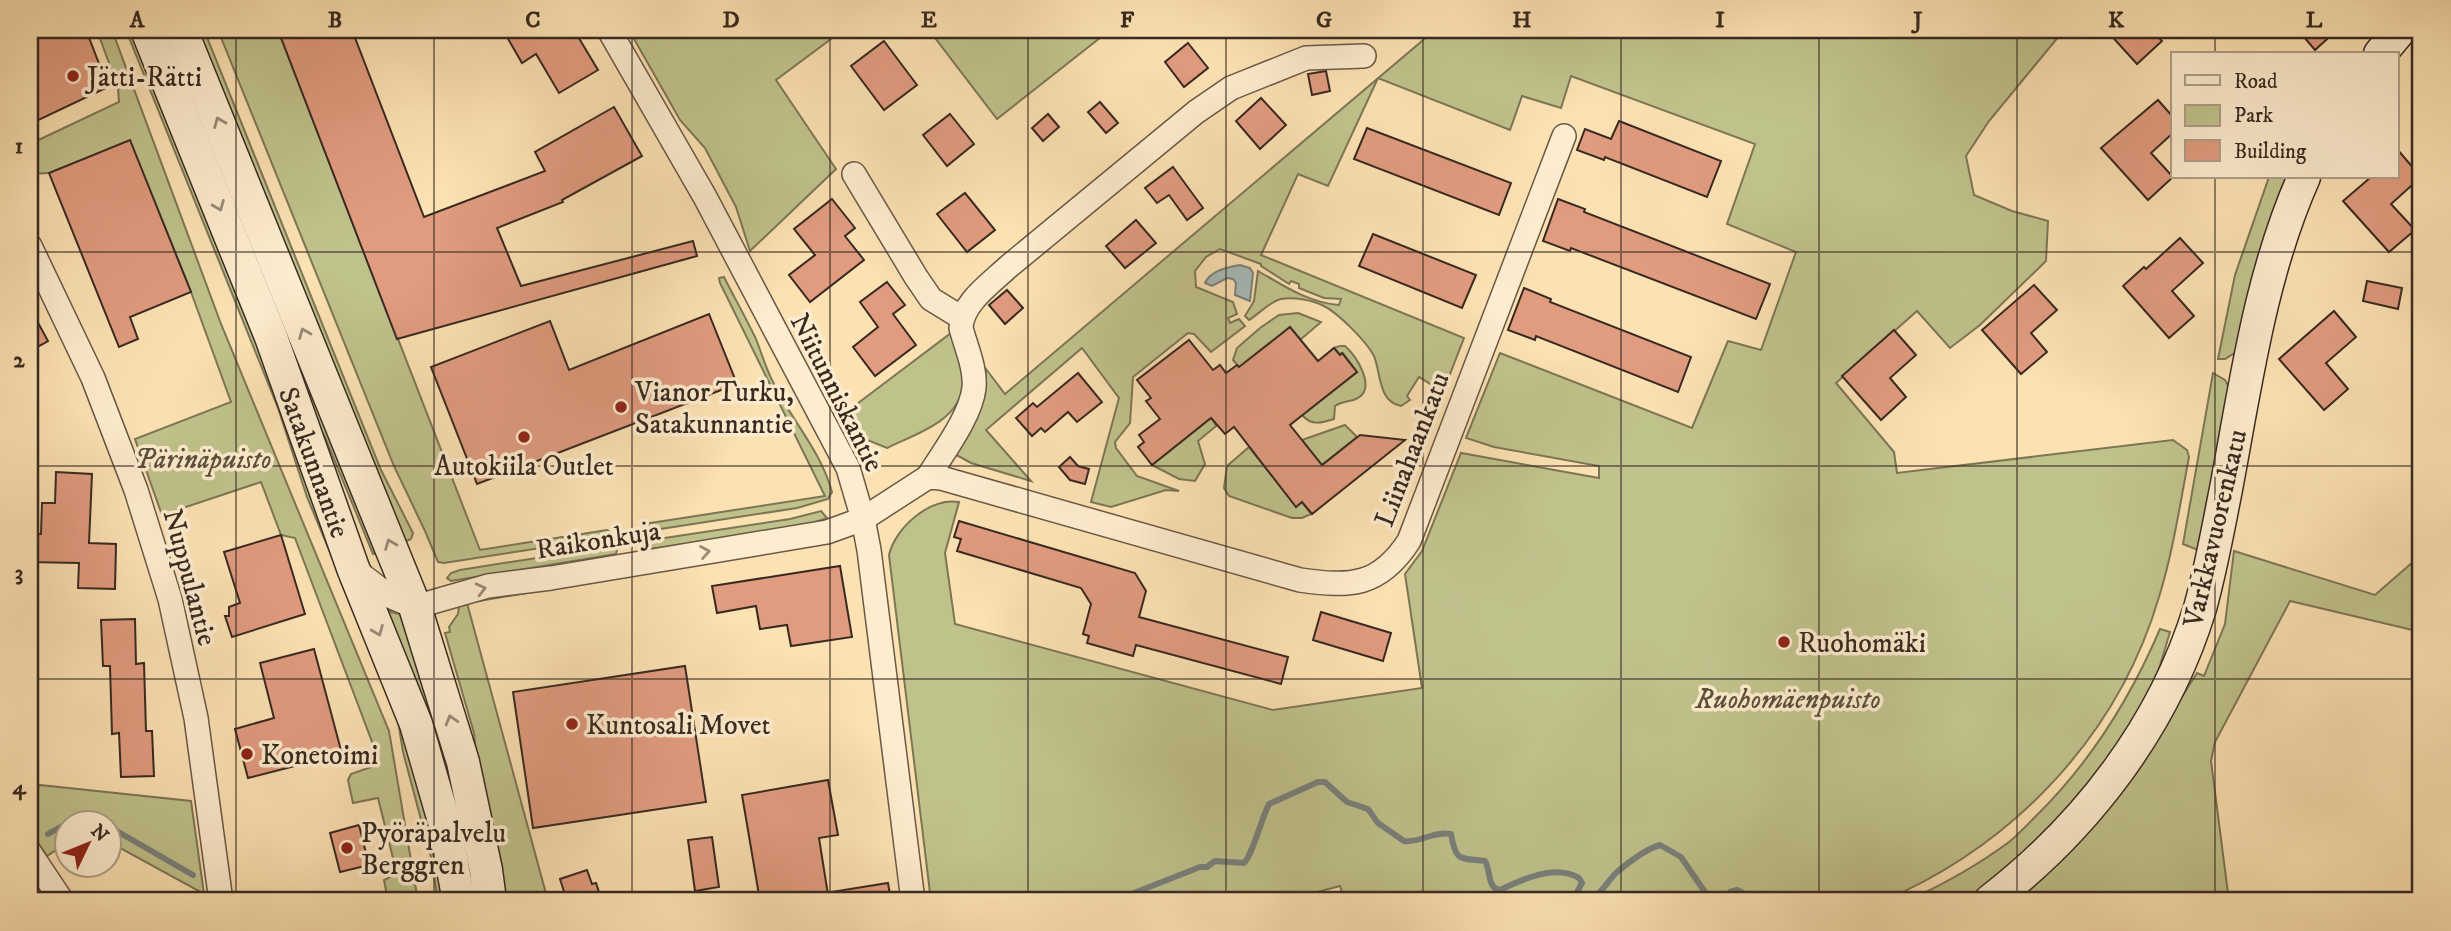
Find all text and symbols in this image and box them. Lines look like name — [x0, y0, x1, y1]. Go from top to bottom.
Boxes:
text: A — [129, 6, 146, 35]
text: B — [328, 6, 342, 35]
text: C — [525, 6, 541, 35]
text: D — [722, 6, 740, 35]
text: E — [921, 6, 937, 35]
text: F — [1120, 6, 1135, 35]
text: G — [1316, 6, 1332, 35]
text: H — [1512, 6, 1532, 35]
text: I — [1715, 6, 1725, 35]
text: J — [1910, 6, 1923, 35]
text: K — [2108, 6, 2125, 35]
text: L — [2306, 6, 2323, 35]
legend — [2171, 52, 2398, 178]
place label: Jätti-Rätti — [84, 60, 202, 95]
marker: Jätti-Rätti — [65, 68, 81, 84]
text: Road — [2234, 69, 2278, 95]
text: Park — [2234, 103, 2274, 129]
one-way arrow — [213, 117, 227, 129]
text: 1 — [15, 132, 23, 161]
text: Building — [2234, 139, 2307, 165]
one-way arrow — [211, 200, 225, 212]
street label: Niitunniskantie — [782, 308, 892, 478]
one-way arrow — [299, 327, 313, 339]
text: 2 — [13, 346, 25, 375]
street label: Liinahaankatu — [1367, 367, 1458, 532]
place label: Vianor Turku, Satakunnantie — [634, 375, 794, 442]
street label: Satakunnantie — [270, 382, 357, 543]
marker: Vianor Turku, Satakunnantie — [613, 399, 629, 415]
street label: Varkkavuorenkatu — [2175, 426, 2255, 632]
marker: Autokiila Outlet — [516, 429, 532, 445]
park label: Pärinäpuisto — [134, 442, 272, 477]
place label: Autokiila Outlet — [434, 449, 614, 484]
street label: Nuppulantie — [155, 505, 225, 650]
street label: Raikonkuja — [534, 513, 663, 568]
one-way arrow — [384, 538, 398, 550]
one-way arrow — [699, 545, 711, 560]
text: 3 — [15, 559, 23, 588]
one-way arrow — [475, 583, 487, 597]
one-way arrow — [370, 625, 384, 637]
place label: Ruohomäki — [1798, 626, 1926, 661]
marker: Ruohomäki — [1776, 634, 1792, 650]
park label: Ruohomäenpuisto — [1694, 682, 1881, 717]
place label: Kuntosali Movet — [586, 708, 771, 743]
one-way arrow — [444, 714, 459, 726]
marker: Kuntosali Movet — [564, 716, 580, 732]
place label: Konetoimi — [261, 738, 378, 773]
marker: Konetoimi — [239, 746, 255, 762]
text: 4 — [12, 773, 27, 802]
north arrow — [52, 808, 122, 878]
place label: Pyöräpalvelu Berggren — [361, 816, 506, 883]
text: N — [86, 820, 113, 847]
marker: Pyöräpalvelu Berggren — [339, 840, 355, 856]

